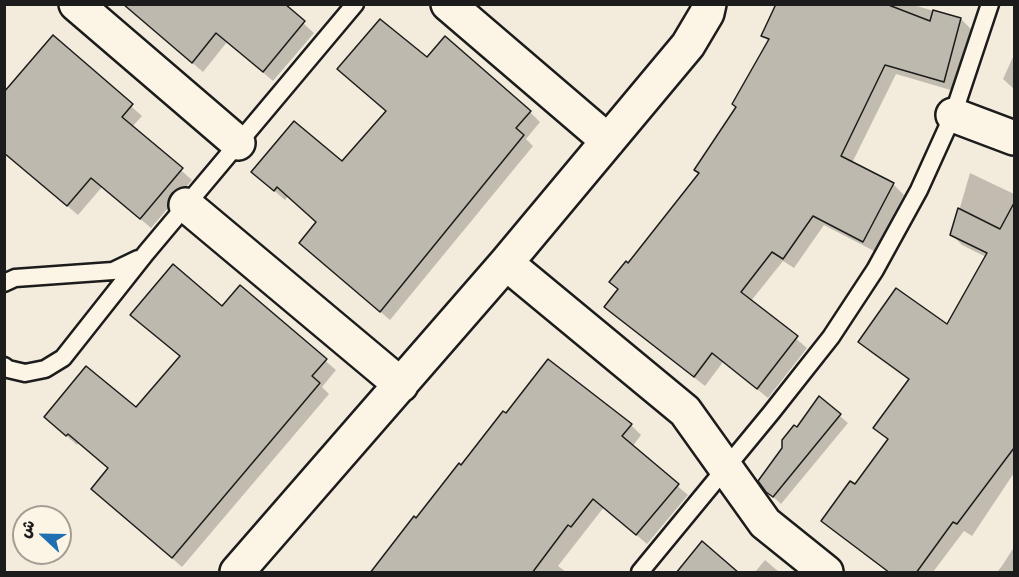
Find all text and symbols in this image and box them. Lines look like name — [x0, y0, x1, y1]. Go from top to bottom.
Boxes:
north arrow — [12, 505, 72, 565]
text: ش — [15, 517, 39, 541]

